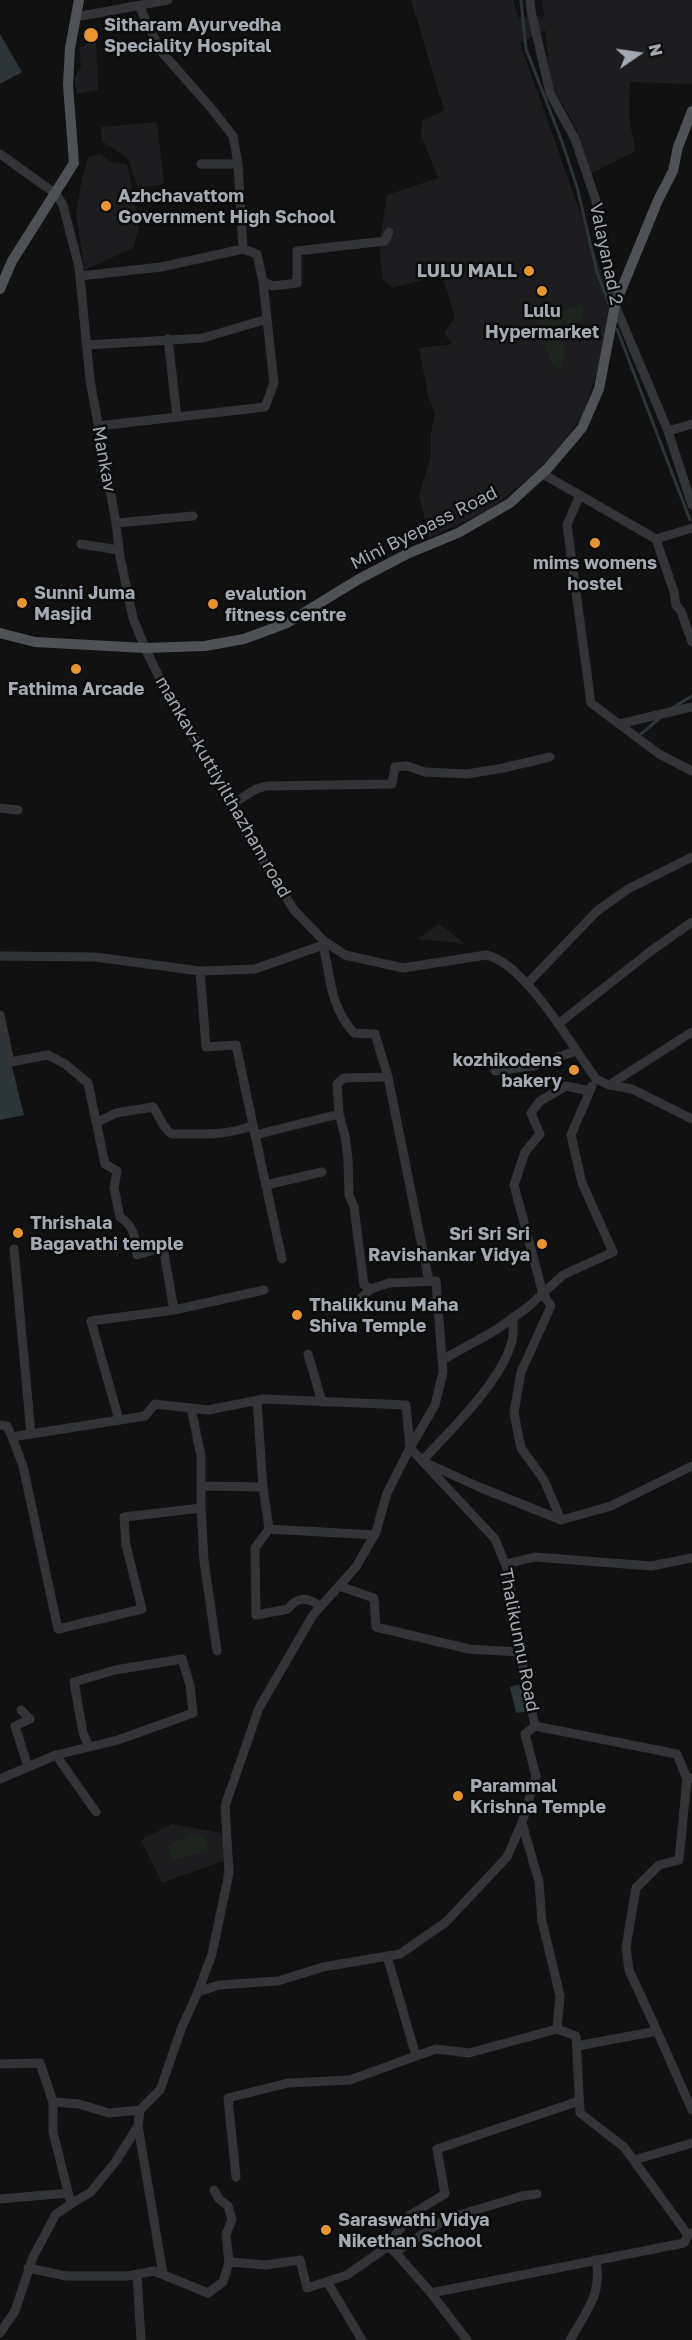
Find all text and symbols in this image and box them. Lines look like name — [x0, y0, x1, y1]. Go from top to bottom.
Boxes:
place label: Sitharam Ayurvedha Speciality Hospital — [104, 14, 281, 57]
north arrow — [608, 24, 668, 84]
marker: Sitharam Ayurvedha Speciality Hospital — [82, 26, 100, 44]
text: N — [644, 42, 667, 58]
place label: Azhchavattom Government High School — [118, 185, 336, 228]
marker: Azhchavattom Government High School — [99, 199, 113, 213]
street label: Valayanad 2 — [585, 201, 627, 307]
place label: LULU MALL — [417, 260, 517, 282]
marker: LULU MALL — [522, 264, 536, 278]
marker: Lulu Hypermarket — [535, 284, 549, 298]
place label: Lulu Hypermarket — [485, 300, 599, 342]
street label: Mankav — [88, 424, 120, 494]
street label: Mini Byepass Road — [347, 482, 501, 574]
marker: mims womens hostel — [588, 536, 602, 550]
place label: mims womens hostel — [533, 552, 657, 594]
place label: Sunni Juma Masjid — [34, 582, 135, 624]
place label: evalution fitness centre — [225, 583, 346, 626]
marker: Sunni Juma Masjid — [15, 596, 29, 610]
marker: evalution fitness centre — [206, 597, 220, 611]
marker: Fathima Arcade — [69, 662, 83, 676]
street label: mankav-kuttiyilthazham road — [151, 672, 295, 902]
place label: Fathima Arcade — [8, 678, 144, 700]
place label: kozhikodens bakery — [453, 1049, 562, 1092]
marker: kozhikodens bakery — [567, 1063, 581, 1077]
place label: Thrishala Bagavathi temple — [30, 1212, 184, 1254]
place label: Sri Sri Sri Ravishankar Vidya — [368, 1223, 530, 1266]
marker: Thrishala Bagavathi temple — [11, 1226, 25, 1240]
marker: Sri Sri Sri Ravishankar Vidya — [535, 1237, 549, 1251]
place label: Thalikkunu Maha Shiva Temple — [309, 1294, 458, 1336]
marker: Thalikkunu Maha Shiva Temple — [290, 1308, 304, 1322]
street label: Thalikunnu Road — [495, 1566, 543, 1714]
place label: Parammal Krishna Temple — [470, 1775, 606, 1818]
marker: Parammal Krishna Temple — [451, 1789, 465, 1803]
place label: Saraswathi Vidya Nikethan School — [338, 2209, 490, 2252]
marker: Saraswathi Vidya Nikethan School — [319, 2223, 333, 2237]

